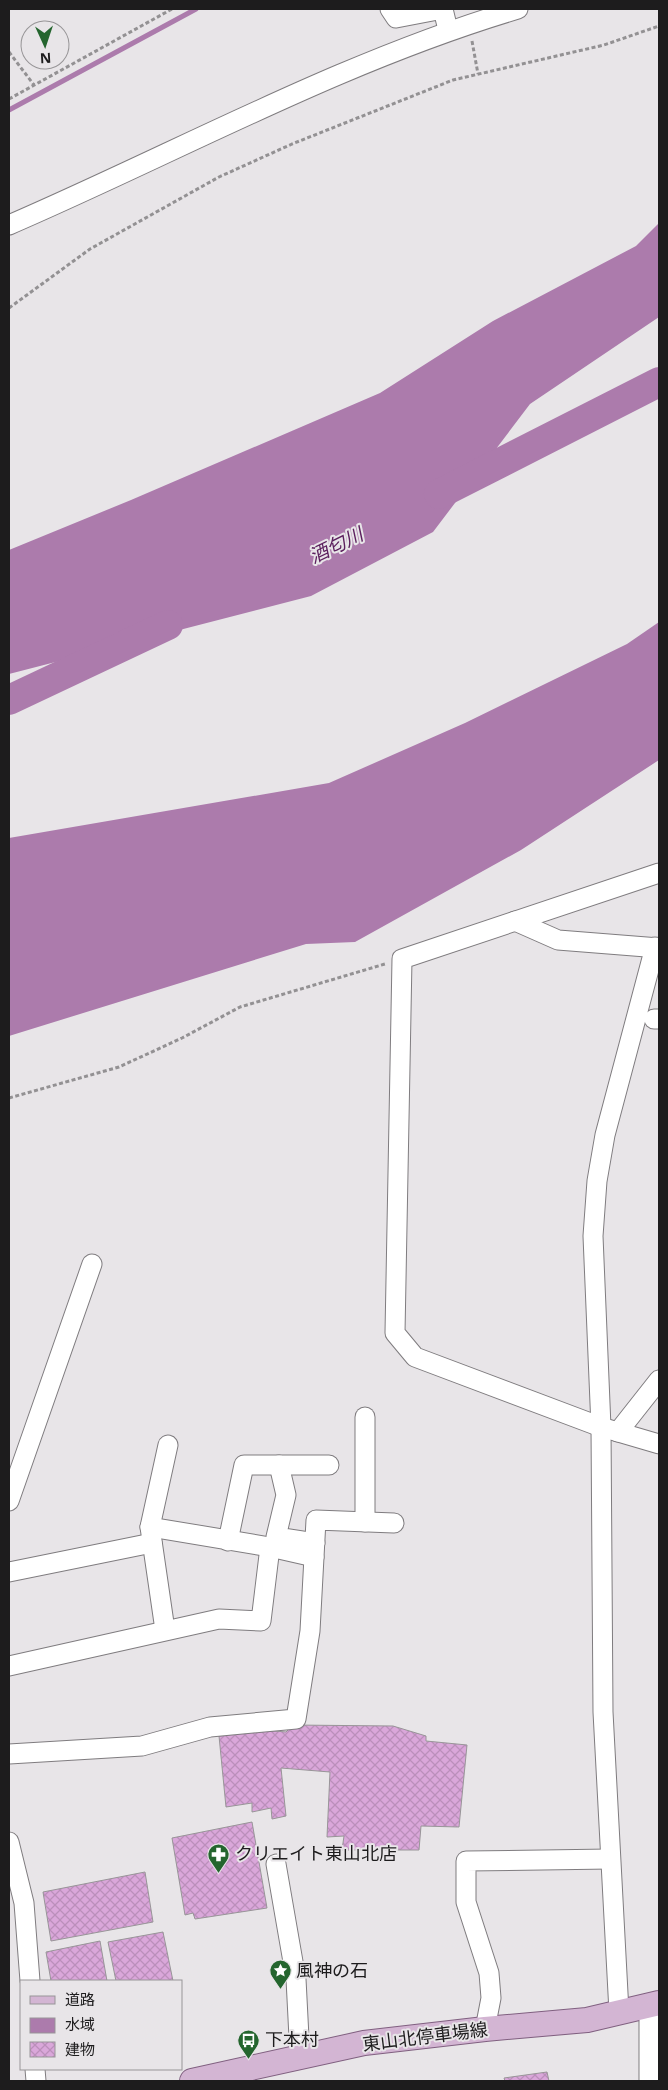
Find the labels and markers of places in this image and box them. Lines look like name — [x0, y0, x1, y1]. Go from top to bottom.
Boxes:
place label: クリエイト東山北店 — [235, 1841, 397, 1865]
pharmacy icon: クリエイト東山北店 — [207, 1842, 231, 1873]
place label: 風神の石 — [296, 1958, 368, 1982]
place icon: 風神の石 — [268, 1959, 292, 1990]
place label: 下本村 — [265, 2027, 319, 2051]
bus stop icon: 下本村 — [237, 2028, 261, 2059]

